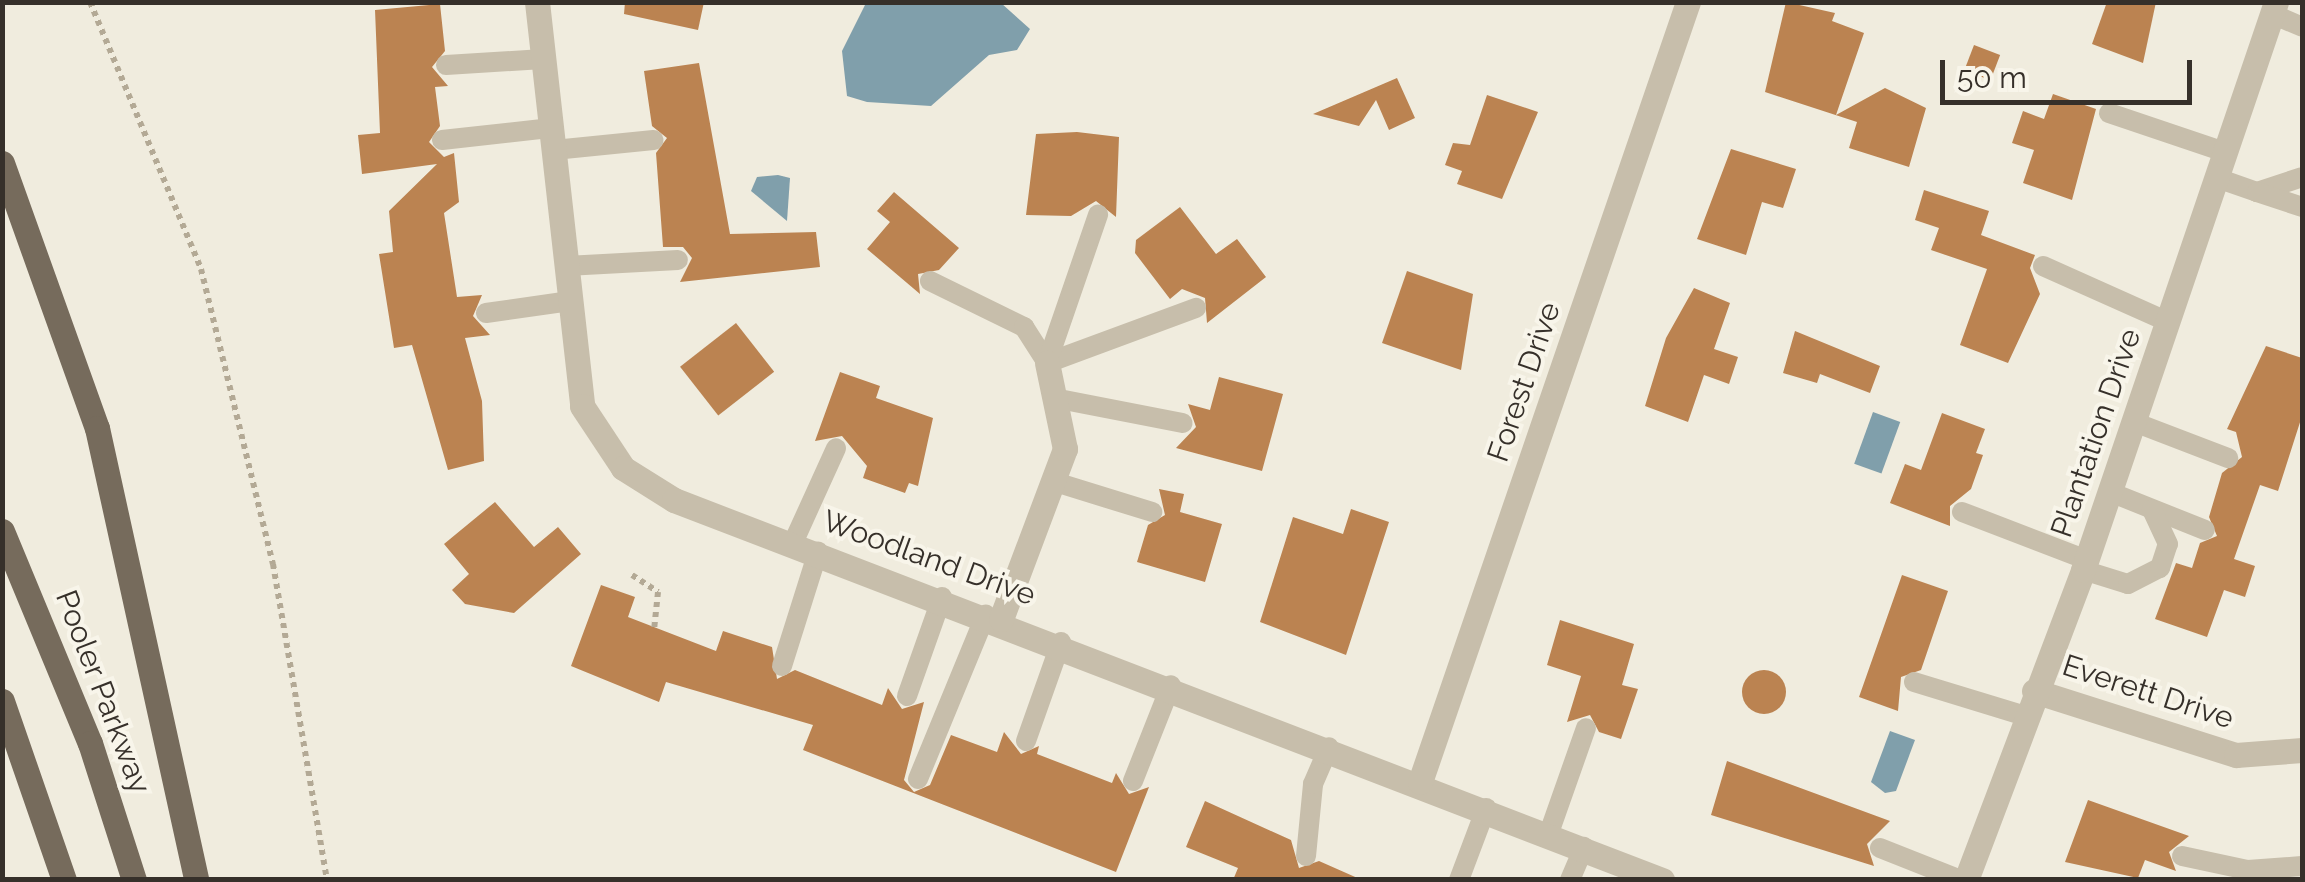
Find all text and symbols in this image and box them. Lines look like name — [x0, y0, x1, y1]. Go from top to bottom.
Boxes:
scale bar — [1945, 40, 2198, 102]
text: 50 m — [1957, 60, 2027, 95]
street label: Forest Drive — [1480, 298, 1568, 466]
street label: Plantation Drive — [2044, 324, 2148, 542]
street label: Woodland Drive — [818, 503, 1040, 613]
street label: Pooler Parkway — [48, 585, 158, 799]
street label: Everett Drive — [2058, 647, 2238, 737]

